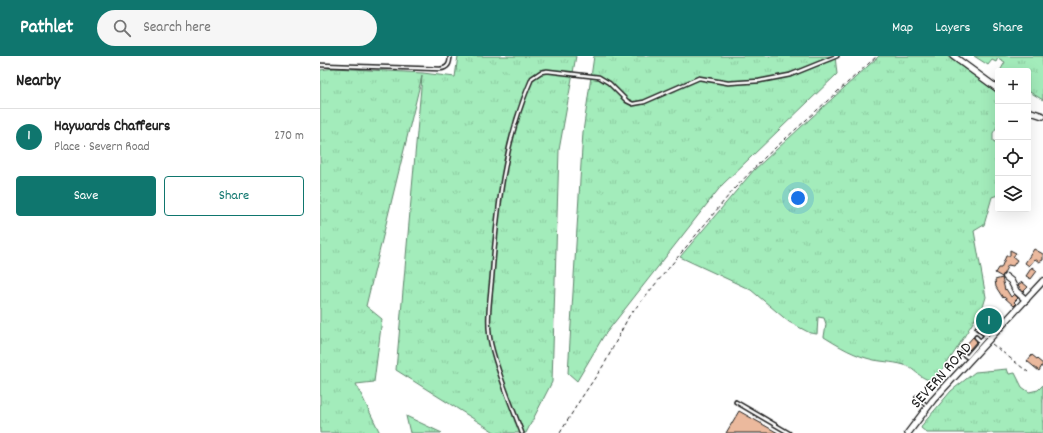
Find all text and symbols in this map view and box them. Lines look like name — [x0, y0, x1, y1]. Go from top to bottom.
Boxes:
search box — [97, 10, 377, 46]
text: Pathlet — [20, 15, 73, 42]
icon: search — [111, 17, 133, 39]
text: Search here — [143, 17, 211, 39]
text: Map — [892, 18, 913, 38]
text: Layers — [935, 18, 970, 38]
text: Share — [992, 18, 1023, 38]
map controls — [995, 68, 1031, 212]
button: + — [995, 68, 1031, 104]
text: Nearby — [16, 70, 60, 94]
button: − — [995, 104, 1031, 140]
text: Haywards Chaffeurs — [54, 116, 170, 138]
text: 1 — [28, 127, 30, 146]
text: 270 m — [274, 127, 304, 146]
text: Place · Severn Road — [54, 138, 150, 157]
button: locate — [995, 140, 1031, 176]
button: Save — [16, 176, 156, 216]
button: Share — [164, 176, 304, 216]
button: layers — [995, 176, 1031, 212]
your location — [788, 188, 808, 208]
pin: 1 — [976, 306, 1002, 336]
street label: SEVERN ROAD — [906, 337, 978, 414]

